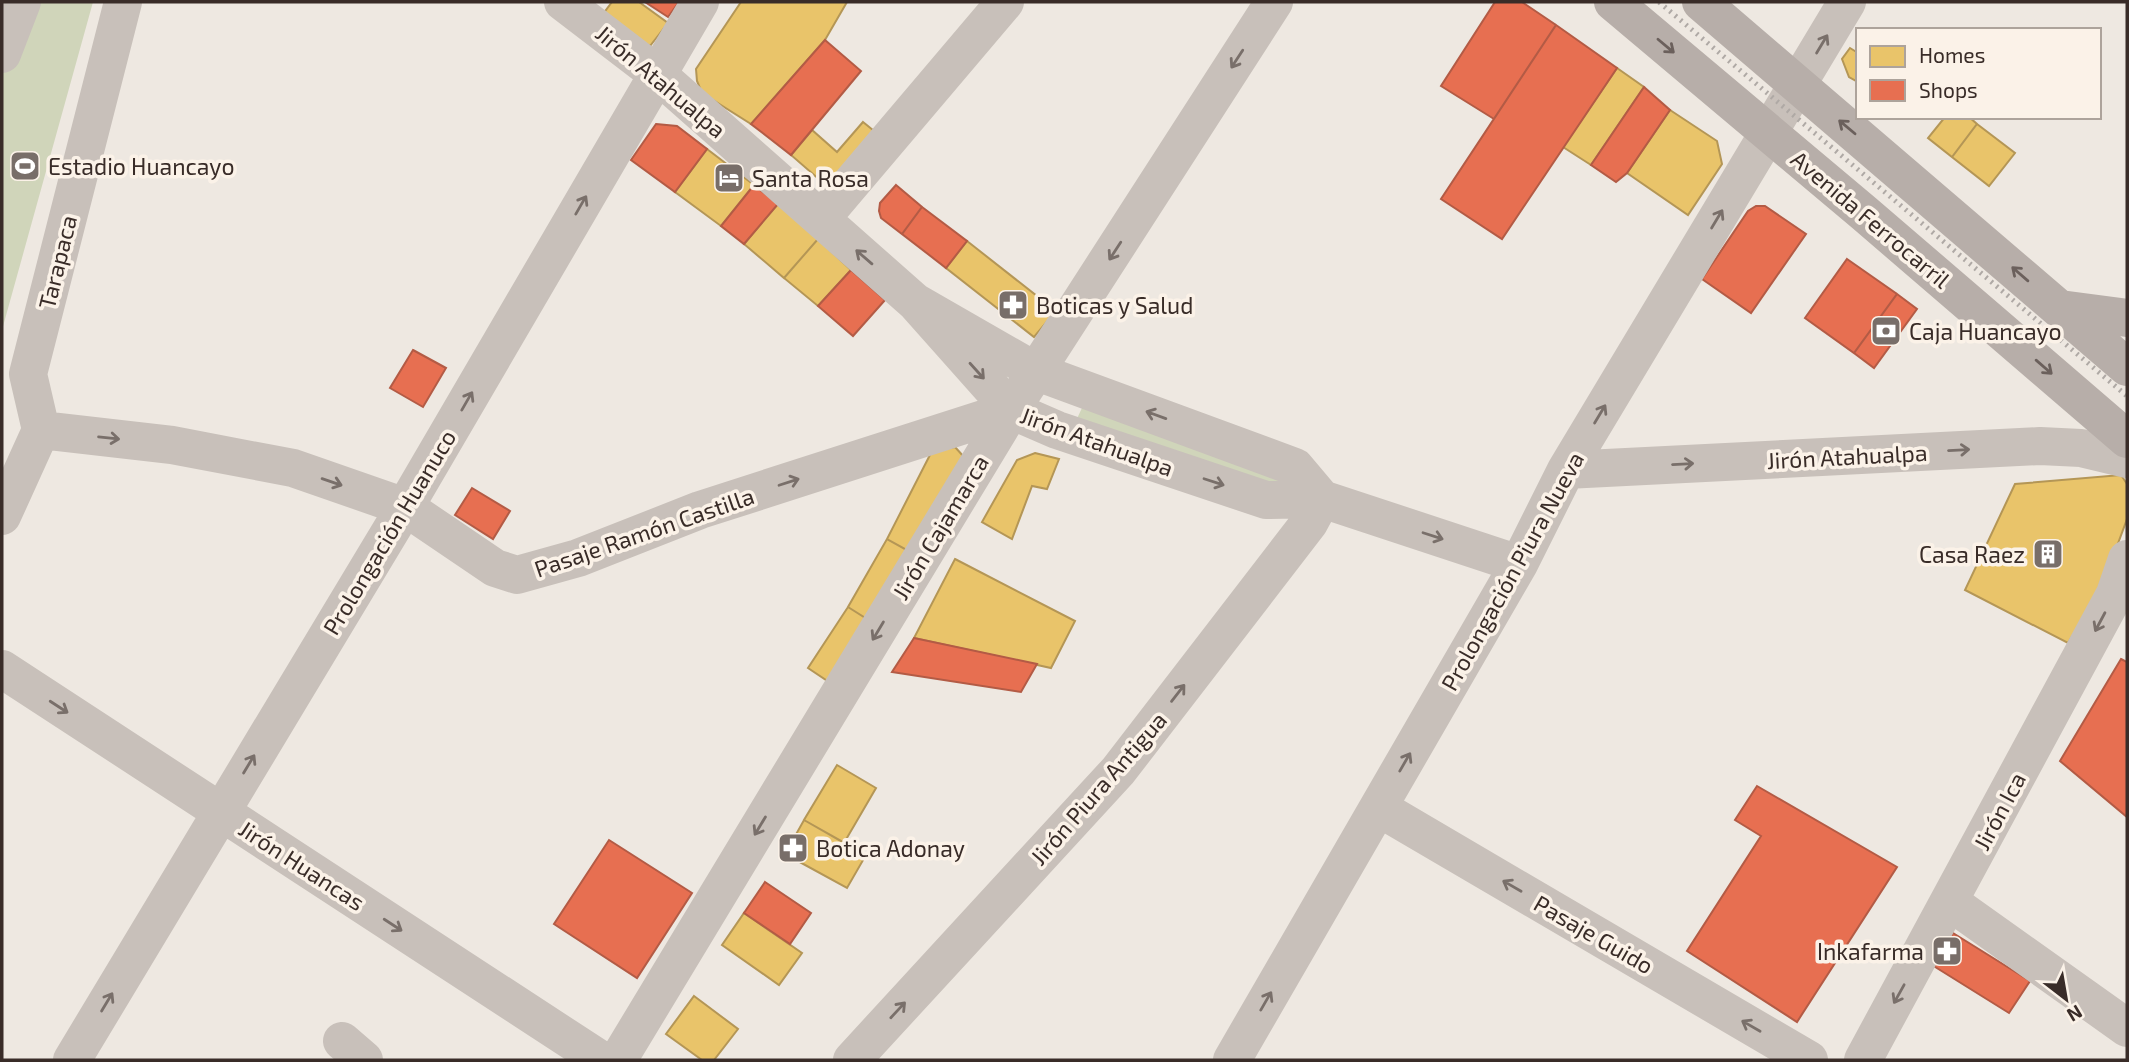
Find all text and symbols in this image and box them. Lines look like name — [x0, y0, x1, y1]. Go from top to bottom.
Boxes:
street label: Jirón Atahualpa — [590, 19, 732, 143]
legend — [1856, 28, 2101, 119]
one-way arrow — [1816, 34, 1830, 54]
one-way arrow — [1656, 38, 1674, 54]
text: Homes — [1919, 42, 1985, 67]
one-way arrow — [1230, 49, 1244, 69]
text: Shops — [1919, 77, 1978, 102]
one-way arrow — [1838, 119, 1856, 135]
street label: Avenida Ferrocarril — [1786, 144, 1956, 294]
sports icon: Estadio Huancayo — [8, 149, 42, 183]
place label: Estadio Huancayo — [48, 152, 234, 180]
hotel icon: Santa Rosa — [712, 161, 746, 195]
place label: Santa Rosa — [752, 164, 869, 192]
one-way arrow — [574, 195, 588, 215]
one-way arrow — [1711, 210, 1725, 230]
street label: Tarapaca — [32, 212, 82, 312]
one-way arrow — [1107, 241, 1122, 260]
one-way arrow — [855, 249, 873, 265]
one-way arrow — [2011, 266, 2029, 282]
pharmacy icon: Boticas y Salud — [996, 288, 1030, 322]
place label: Boticas y Salud — [1036, 291, 1193, 319]
bank icon: Caja Huancayo — [1869, 314, 1903, 348]
place label: Caja Huancayo — [1909, 317, 2062, 345]
one-way arrow — [2035, 359, 2053, 375]
one-way arrow — [969, 362, 985, 380]
one-way arrow — [460, 392, 474, 412]
street label: Jirón Atahualpa — [1017, 400, 1177, 482]
one-way arrow — [1592, 405, 1607, 424]
one-way arrow — [1145, 408, 1167, 421]
street label: Prolongación Huanuco — [317, 424, 461, 640]
one-way arrow — [97, 432, 120, 445]
street label: Jirón Atahualpa — [1766, 438, 1928, 474]
one-way arrow — [1948, 444, 1971, 457]
street label: Prolongación Piura Nueva — [1435, 447, 1589, 695]
street label: Jirón Cajamarca — [886, 450, 994, 604]
one-way arrow — [1671, 457, 1694, 470]
one-way arrow — [778, 474, 800, 487]
one-way arrow — [320, 477, 342, 489]
one-way arrow — [1202, 477, 1224, 489]
street label: Pasaje Ramón Castilla — [531, 481, 757, 583]
one-way arrow — [1421, 530, 1443, 543]
building icon: Casa Raez — [2031, 537, 2065, 571]
place label: Casa Raez — [1919, 540, 2025, 568]
one-way arrow — [2093, 611, 2107, 631]
one-way arrow — [870, 621, 885, 640]
one-way arrow — [1171, 684, 1186, 702]
one-way arrow — [49, 699, 68, 714]
street label: Jirón Piura Antigua — [1024, 706, 1172, 870]
one-way arrow — [1399, 752, 1412, 773]
one-way arrow — [242, 755, 256, 775]
street label: Jirón Ica — [1967, 767, 2031, 855]
street label: Jirón Huancas — [234, 814, 370, 916]
one-way arrow — [753, 815, 767, 835]
pharmacy icon: Botica Adonay — [776, 831, 810, 865]
place label: Botica Adonay — [816, 834, 965, 862]
one-way arrow — [1502, 879, 1523, 892]
street label: Pasaje Guido — [1529, 889, 1659, 979]
one-way arrow — [383, 917, 402, 932]
pharmacy icon: Inkafarma — [1930, 934, 1964, 968]
place label: Inkafarma — [1817, 937, 1924, 965]
north arrow — [2031, 964, 2101, 1034]
one-way arrow — [1892, 984, 1906, 1004]
one-way arrow — [100, 992, 114, 1012]
one-way arrow — [1259, 992, 1273, 1012]
text: N — [2063, 1001, 2087, 1027]
one-way arrow — [890, 1002, 907, 1019]
one-way arrow — [1741, 1019, 1761, 1033]

